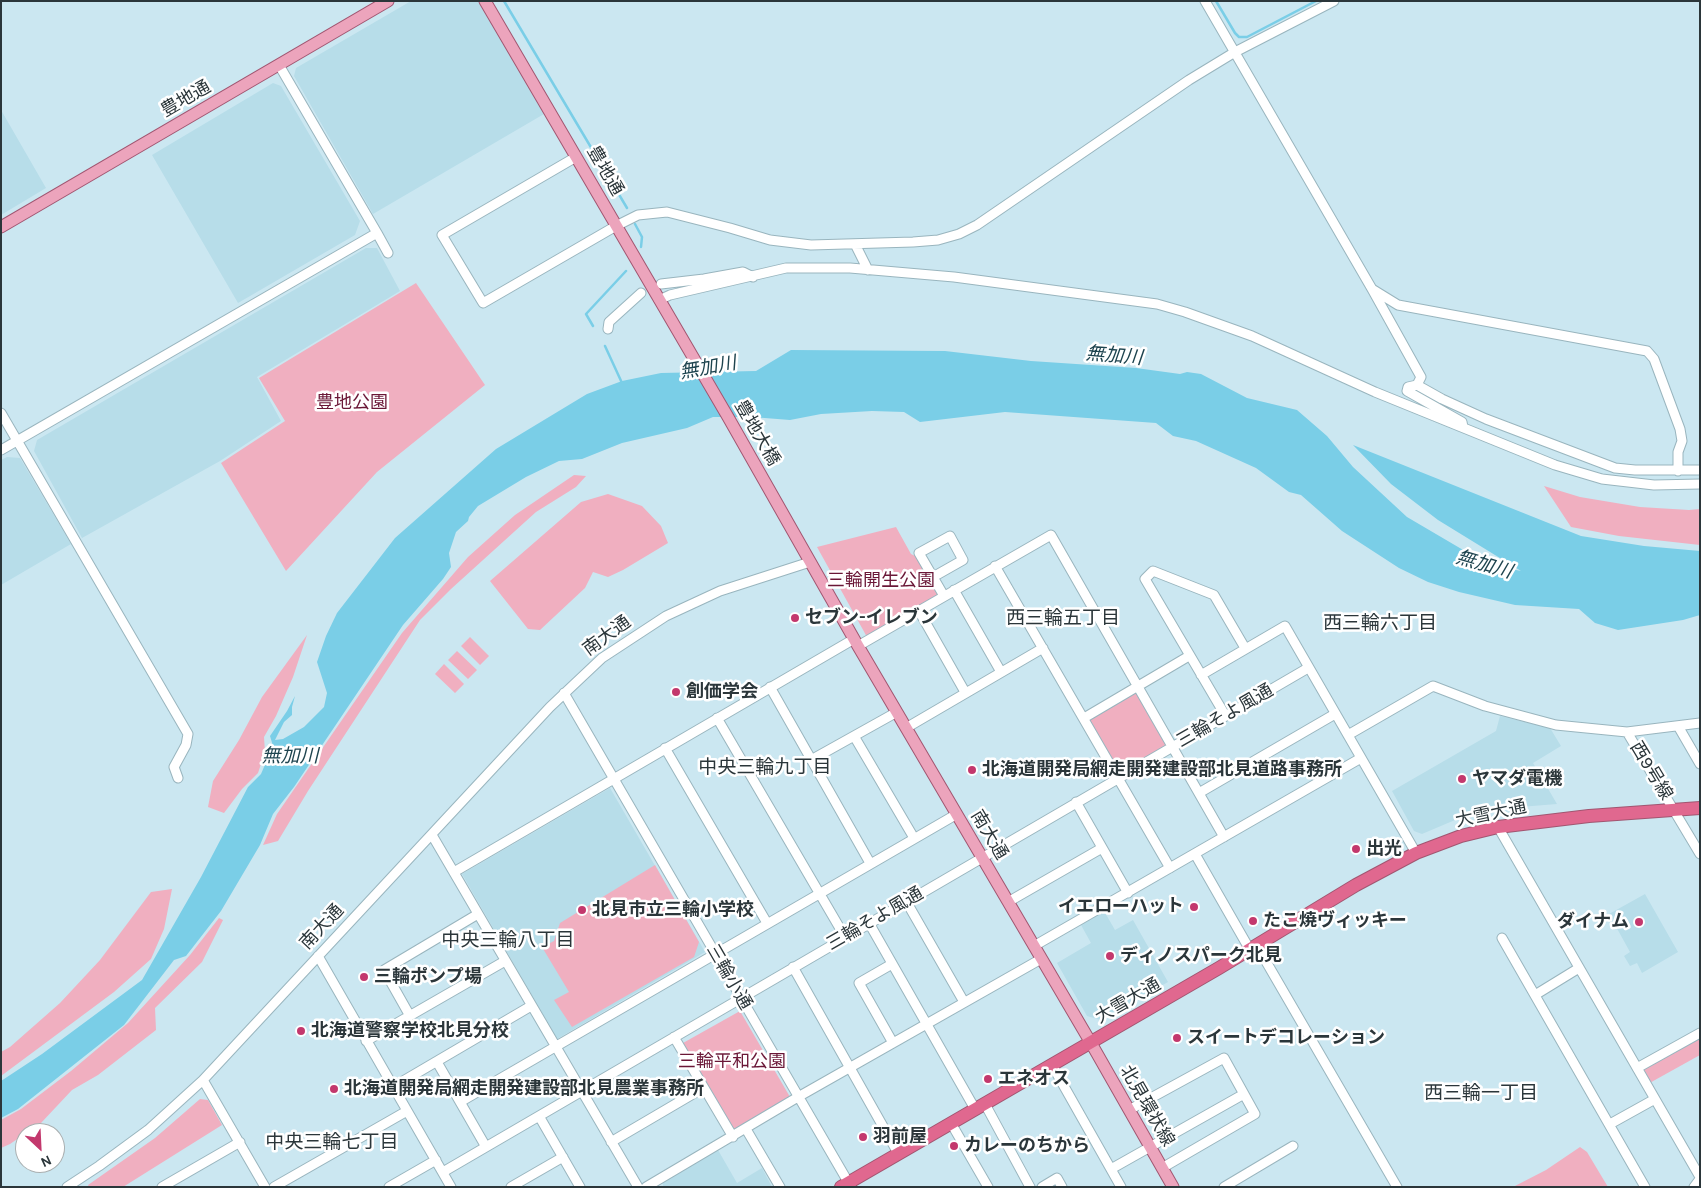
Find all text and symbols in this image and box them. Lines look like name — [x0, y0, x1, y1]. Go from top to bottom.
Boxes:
street label: 豊地通 — [157, 76, 215, 122]
street label: 豊地通 — [582, 142, 628, 200]
water label: 無加川 — [1085, 342, 1143, 370]
water label: 無加川 — [678, 352, 738, 384]
park label: 豊地公園 — [316, 392, 388, 414]
street label: 豊地大橋 — [730, 396, 784, 470]
water label: 無加川 — [1453, 546, 1515, 584]
park label: 三輪開生公園 — [827, 570, 935, 592]
place label: セブン-イレブン — [805, 607, 938, 629]
district label: 西三輪五丁目 — [1006, 608, 1120, 630]
street label: 南大通 — [579, 611, 635, 661]
marker: セブン-イレブン — [789, 612, 801, 624]
district label: 西三輪六丁目 — [1323, 613, 1437, 635]
street label: 三輪そよ風通 — [1173, 680, 1277, 752]
place label: 創価学会 — [686, 681, 758, 703]
marker: 創価学会 — [670, 686, 682, 698]
street label: 西9号線 — [1625, 738, 1677, 804]
water label: 無加川 — [262, 746, 318, 768]
district label: 中央三輪九丁目 — [699, 757, 831, 779]
place label: 北海道開発局網走開発建設部北見道路事務所 — [982, 759, 1342, 781]
marker: 北海道開発局網走開発建設部北見道路事務所 — [966, 764, 978, 776]
place label: ヤマダ電機 — [1472, 768, 1562, 790]
marker: ヤマダ電機 — [1456, 773, 1468, 785]
street label: 大雪大通 — [1454, 796, 1528, 832]
street label: 南大通 — [966, 806, 1012, 864]
place label: 出光 — [1366, 838, 1402, 860]
marker: 出光 — [1350, 843, 1362, 855]
street label: 三輪そよ風通 — [823, 883, 927, 955]
place label: イエローハット — [1058, 896, 1184, 918]
place label: 北見市立三輪小学校 — [592, 899, 754, 921]
street label: 南大通 — [296, 900, 348, 954]
marker: イエローハット — [1188, 901, 1200, 913]
marker: 北見市立三輪小学校 — [576, 904, 588, 916]
place label: たこ焼ヴィッキー — [1263, 910, 1407, 932]
place label: ダイナム — [1557, 911, 1629, 933]
marker: たこ焼ヴィッキー — [1247, 915, 1259, 927]
marker: ダイナム — [1633, 916, 1645, 928]
district label: 中央三輪八丁目 — [442, 930, 574, 952]
street label: 三輪小通 — [702, 940, 756, 1014]
place label: ディノスパーク北見 — [1120, 945, 1282, 967]
marker: ディノスパーク北見 — [1104, 950, 1116, 962]
place label: 三輪ポンプ場 — [374, 966, 482, 988]
marker: 三輪ポンプ場 — [358, 971, 370, 983]
street label: 大雪大通 — [1091, 974, 1165, 1028]
place label: 北海道警察学校北見分校 — [311, 1020, 509, 1042]
marker: 北海道警察学校北見分校 — [295, 1025, 307, 1037]
place label: スイートデコレーション — [1187, 1027, 1385, 1049]
marker: スイートデコレーション — [1171, 1032, 1183, 1044]
park label: 三輪平和公園 — [678, 1051, 786, 1073]
street label: 北見環状線 — [1115, 1062, 1179, 1150]
place label: エネオス — [998, 1068, 1070, 1090]
marker: エネオス — [982, 1073, 994, 1085]
place label: 北海道開発局網走開発建設部北見農業事務所 — [344, 1078, 704, 1100]
marker: 北海道開発局網走開発建設部北見農業事務所 — [328, 1083, 340, 1095]
district label: 西三輪一丁目 — [1424, 1083, 1538, 1105]
north arrow — [15, 1123, 65, 1173]
place label: 羽前屋 — [873, 1126, 927, 1148]
marker: 羽前屋 — [857, 1131, 869, 1143]
district label: 中央三輪七丁目 — [266, 1132, 398, 1154]
place label: カレーのちから — [964, 1135, 1090, 1157]
marker: カレーのちから — [948, 1140, 960, 1152]
text: N — [38, 1151, 54, 1171]

